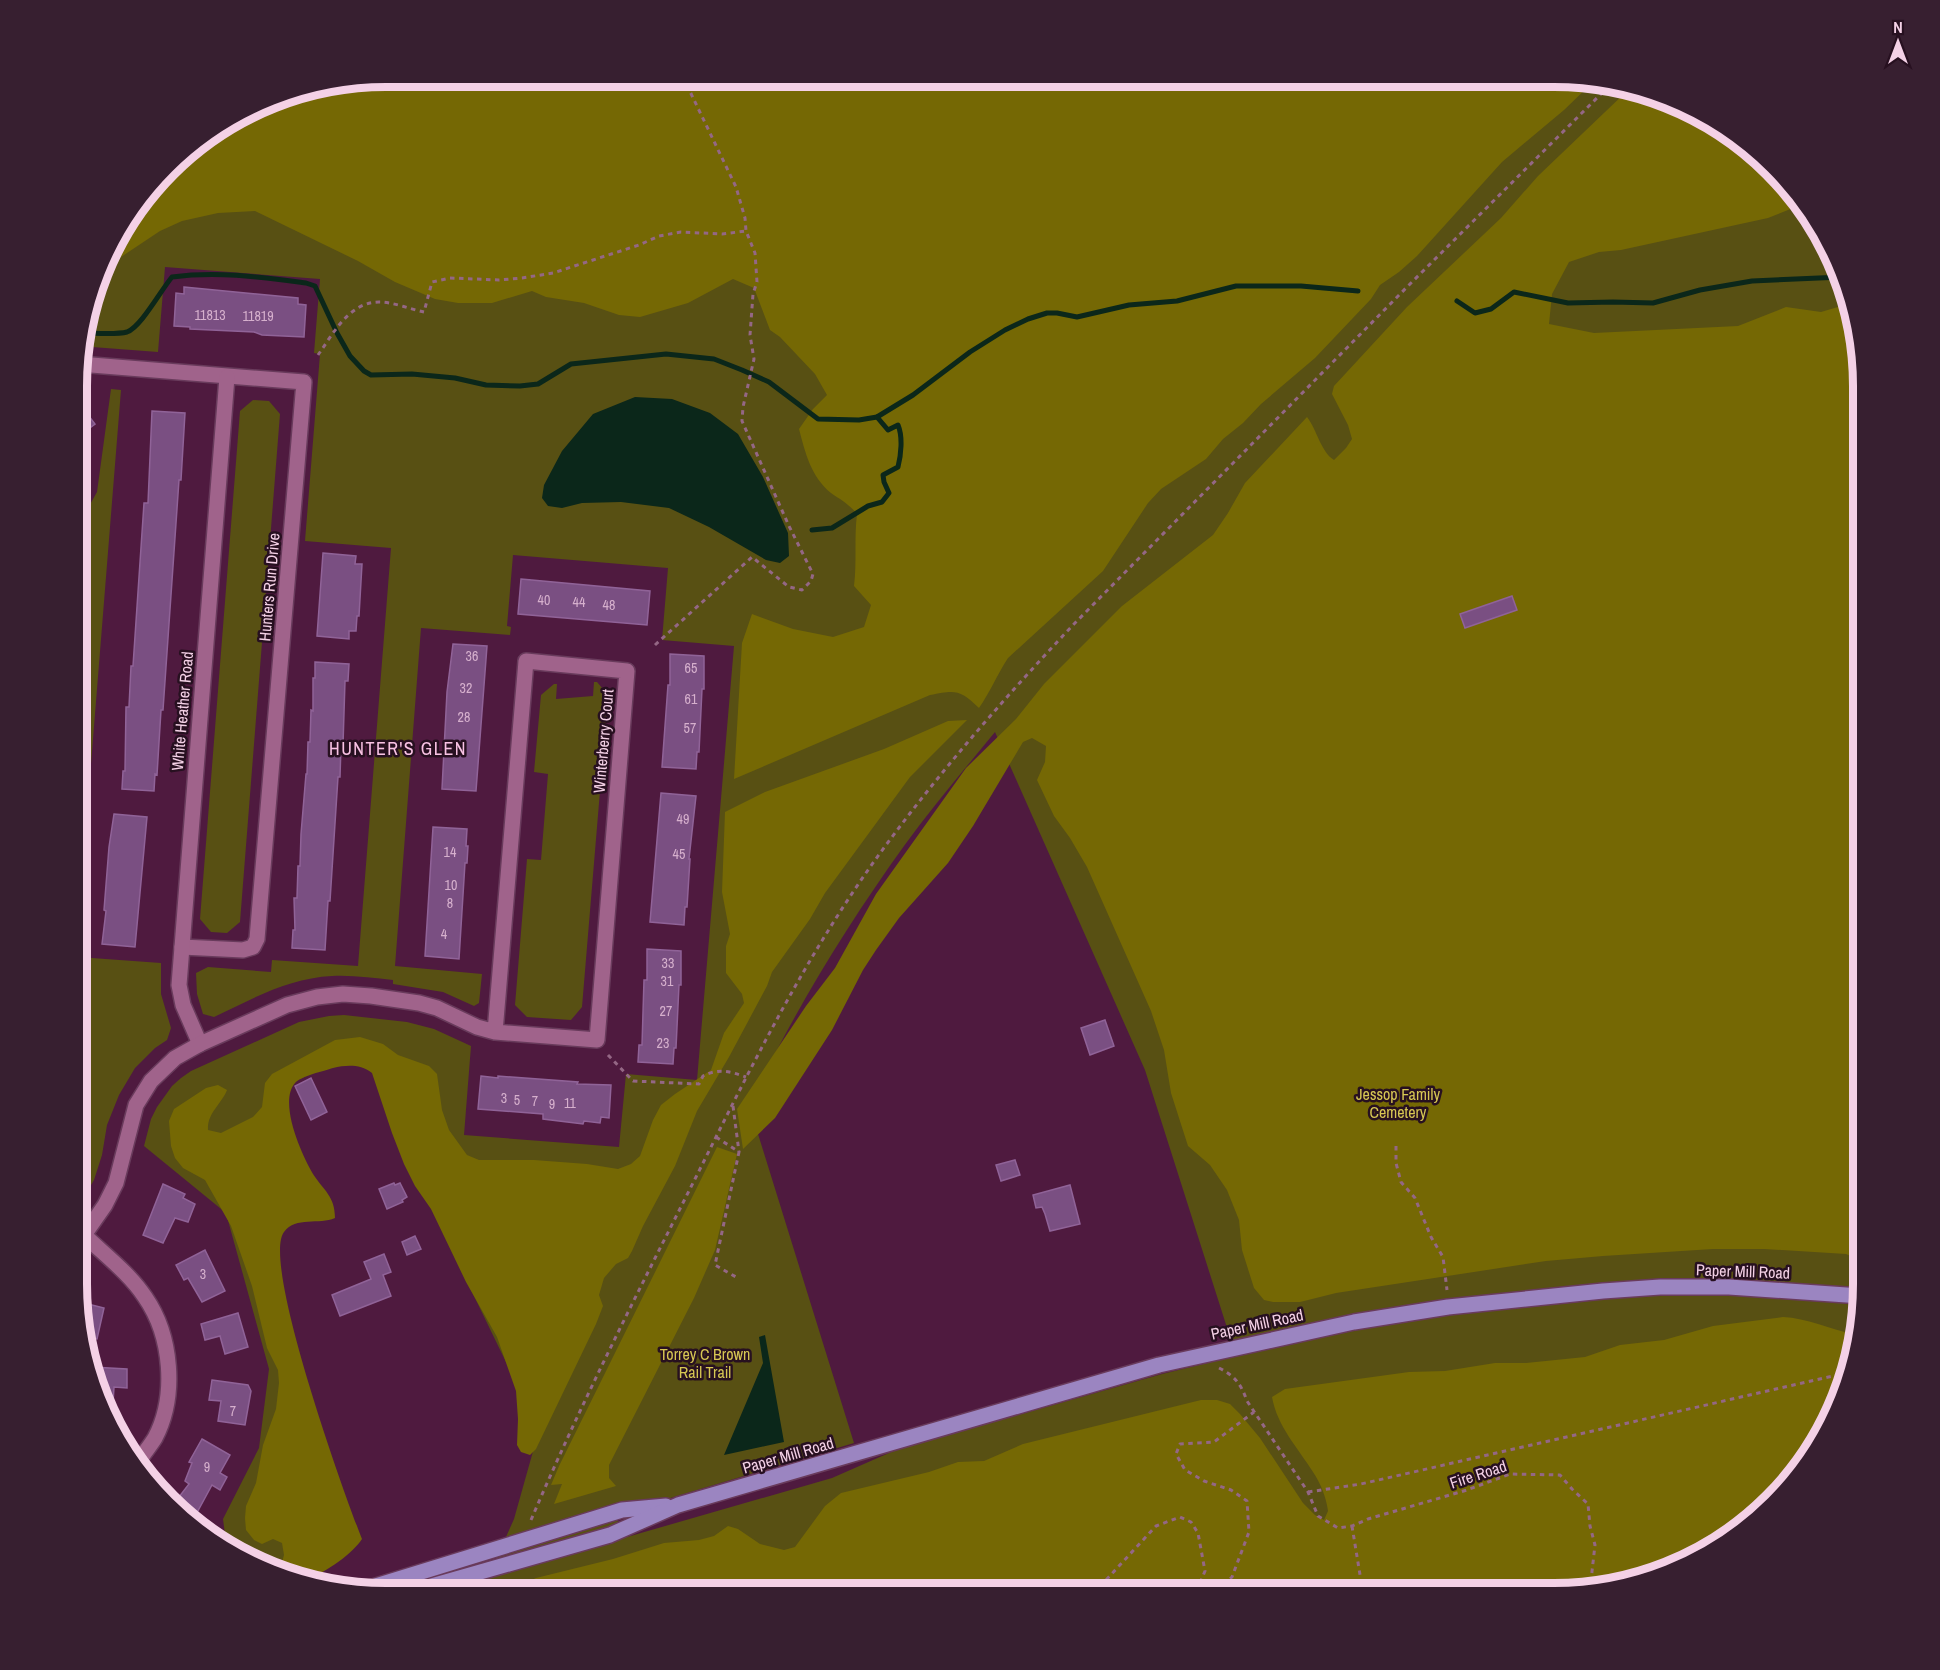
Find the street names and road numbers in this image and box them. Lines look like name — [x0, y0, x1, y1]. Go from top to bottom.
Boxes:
street label: Hunters Run Drive — [253, 532, 285, 642]
street label: White Heather Road — [166, 650, 198, 772]
street label: Winterberry Court — [587, 688, 619, 794]
street label: Paper Mill Road — [1696, 1258, 1790, 1284]
street label: Paper Mill Road — [1209, 1303, 1305, 1345]
street label: Paper Mill Road — [740, 1431, 836, 1479]
street label: Fire Road — [1447, 1455, 1509, 1493]

